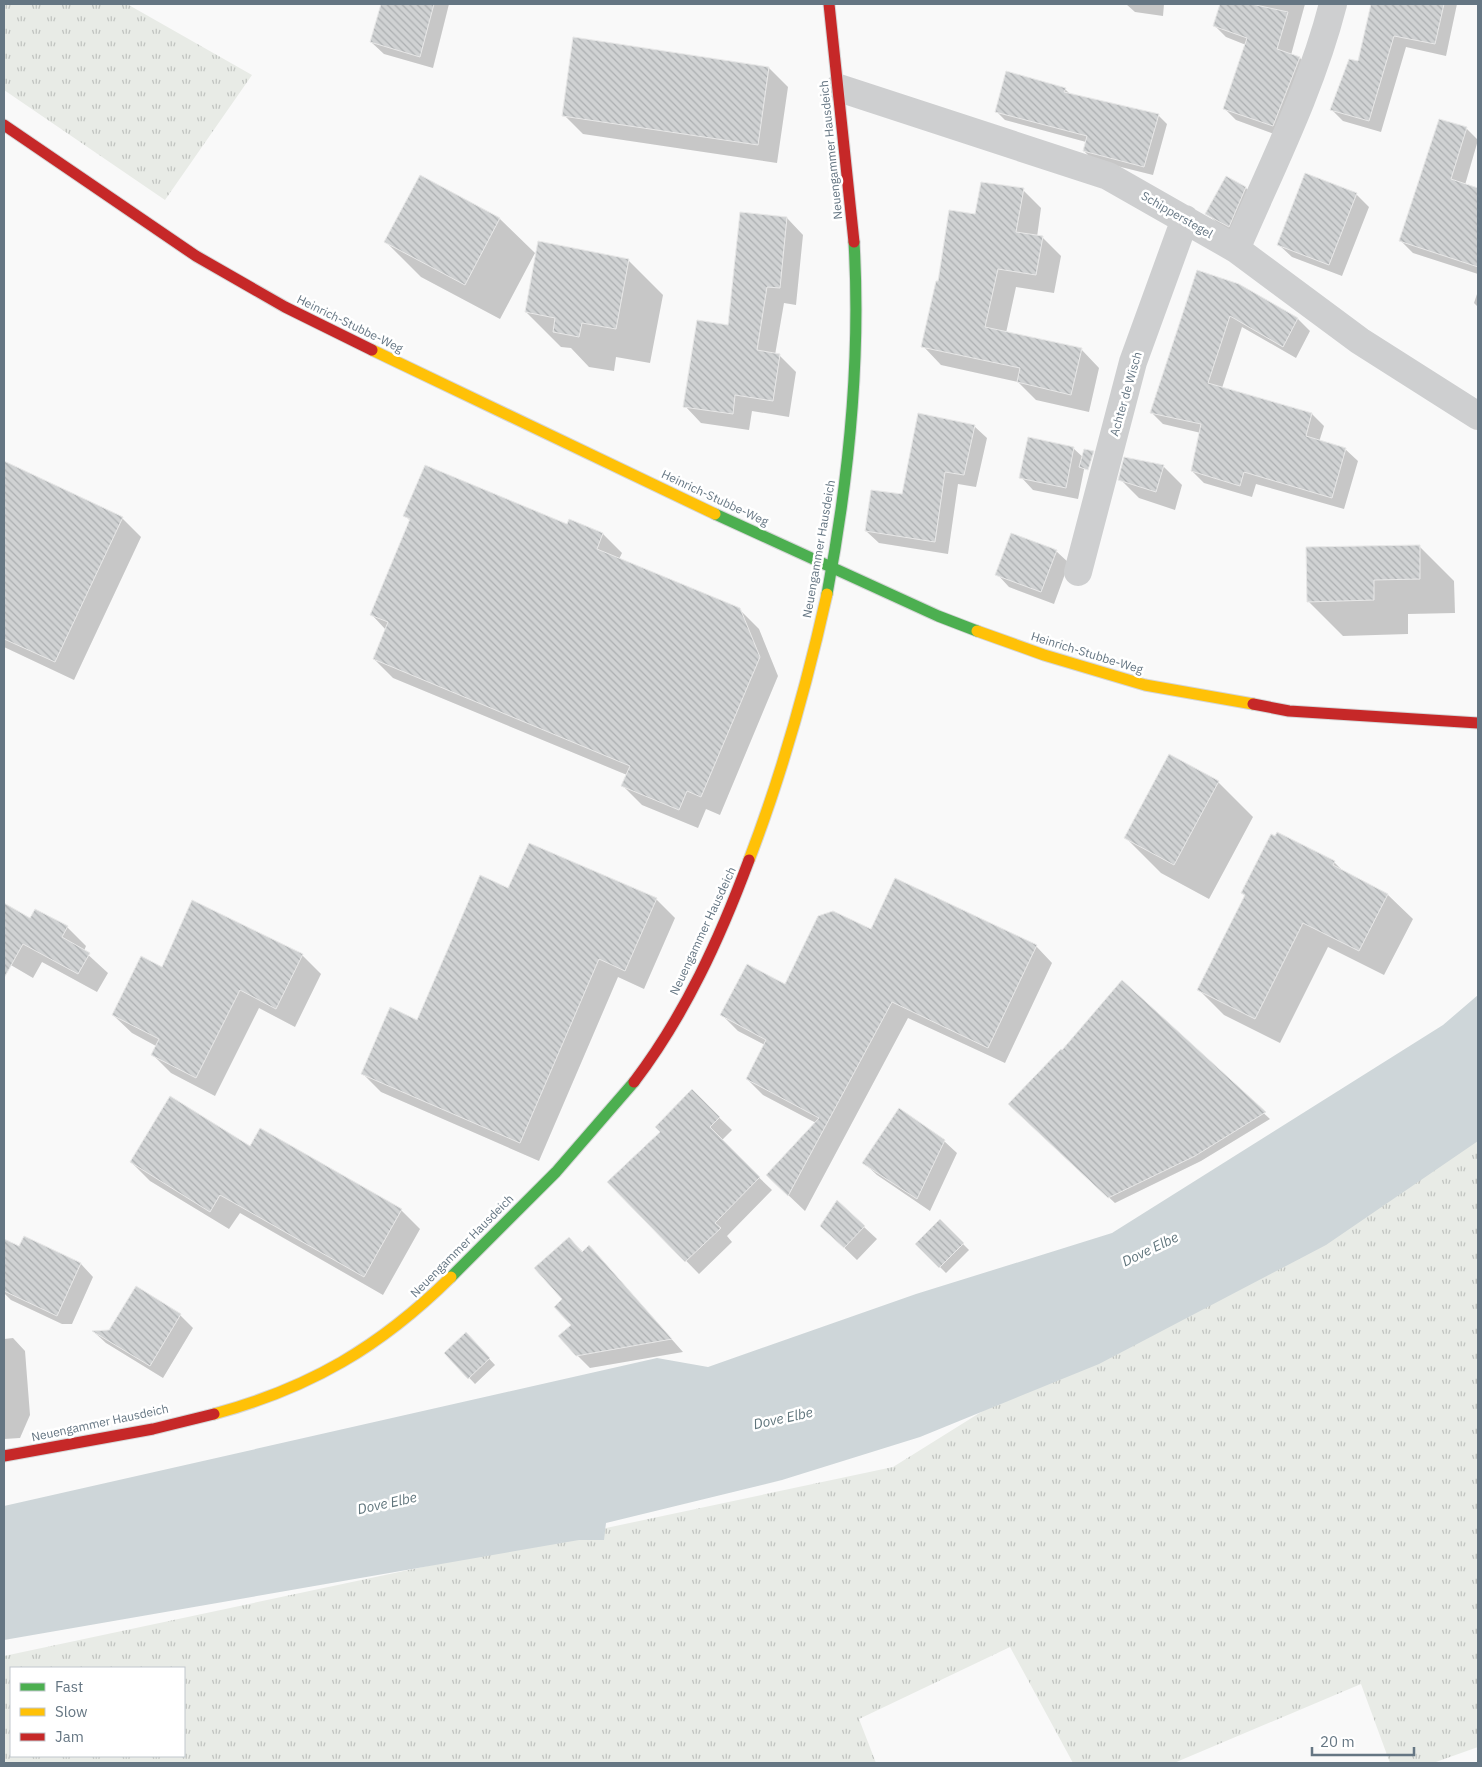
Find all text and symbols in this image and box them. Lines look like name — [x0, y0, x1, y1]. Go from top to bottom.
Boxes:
street label: Neuengammer Hausdeich — [816, 80, 845, 220]
street label: Schipperstegel — [1139, 188, 1216, 241]
street label: Heinrich-Stubbe-Weg — [295, 291, 406, 356]
street label: Achter de Wisch — [1106, 350, 1145, 438]
street label: Heinrich-Stubbe-Weg — [659, 466, 772, 529]
street label: Neuengammer Hausdeich — [799, 479, 838, 619]
street label: Heinrich-Stubbe-Weg — [1029, 628, 1146, 677]
street label: Neuengammer Hausdeich — [666, 864, 739, 997]
street label: Neuengammer Hausdeich — [407, 1191, 516, 1300]
water label: Dove Elbe — [1119, 1228, 1181, 1270]
street label: Neuengammer Hausdeich — [30, 1401, 170, 1444]
water label: Dove Elbe — [752, 1403, 814, 1433]
water label: Dove Elbe — [356, 1488, 418, 1518]
legend — [10, 1667, 185, 1757]
text: Fast — [55, 1677, 83, 1696]
text: Slow — [55, 1702, 88, 1721]
scale bar — [1312, 1724, 1414, 1756]
text: Jam — [55, 1727, 84, 1746]
text: 20 m — [1320, 1732, 1355, 1751]

